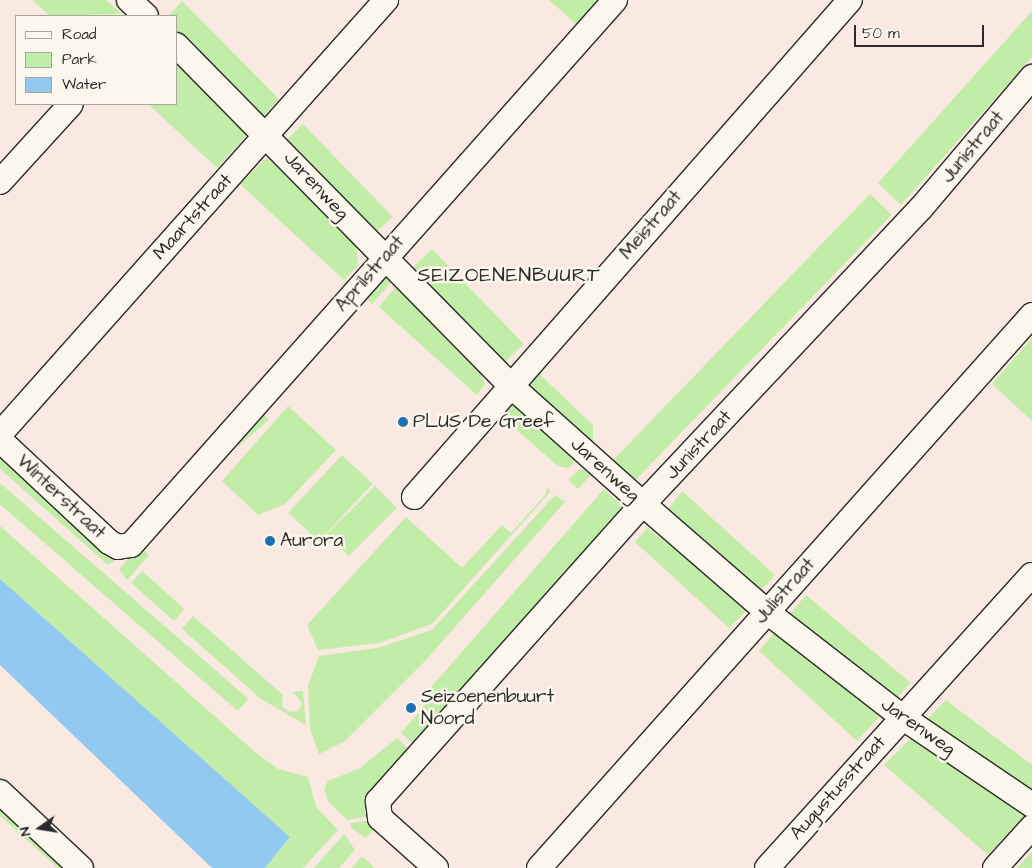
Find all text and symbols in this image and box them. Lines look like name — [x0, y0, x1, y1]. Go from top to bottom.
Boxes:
legend — [15, 15, 178, 105]
scale bar — [857, 15, 987, 47]
text: 50 m — [862, 23, 900, 44]
text: Road — [62, 24, 96, 45]
text: Park — [62, 49, 97, 70]
text: Water — [62, 74, 106, 95]
street label: Junistraat — [936, 106, 1010, 188]
street label: Jarenweg — [279, 147, 353, 225]
street label: Maartstraat — [148, 169, 238, 265]
street label: Meistraat — [615, 186, 687, 264]
street label: Aprilstraat — [331, 231, 409, 317]
district label: SEIZOENENBUURT — [416, 263, 602, 287]
street label: Junistraat — [661, 405, 737, 485]
place label: PLUS De Greef — [413, 411, 554, 433]
marker: PLUS De Greef — [397, 416, 409, 428]
street label: Jarenweg — [566, 433, 644, 507]
street label: Winterstraat — [12, 450, 110, 544]
place label: Aurora — [280, 530, 343, 552]
marker: Aurora — [264, 535, 276, 547]
street label: Julistraat — [750, 554, 820, 628]
place label: Seizoenenbuurt Noord — [421, 686, 554, 730]
street label: Jarenweg — [876, 693, 960, 761]
marker: Seizoenenbuurt Noord — [405, 702, 417, 714]
street label: Augustusstraat — [785, 731, 891, 845]
north arrow — [15, 803, 65, 853]
text: N — [15, 825, 36, 838]

